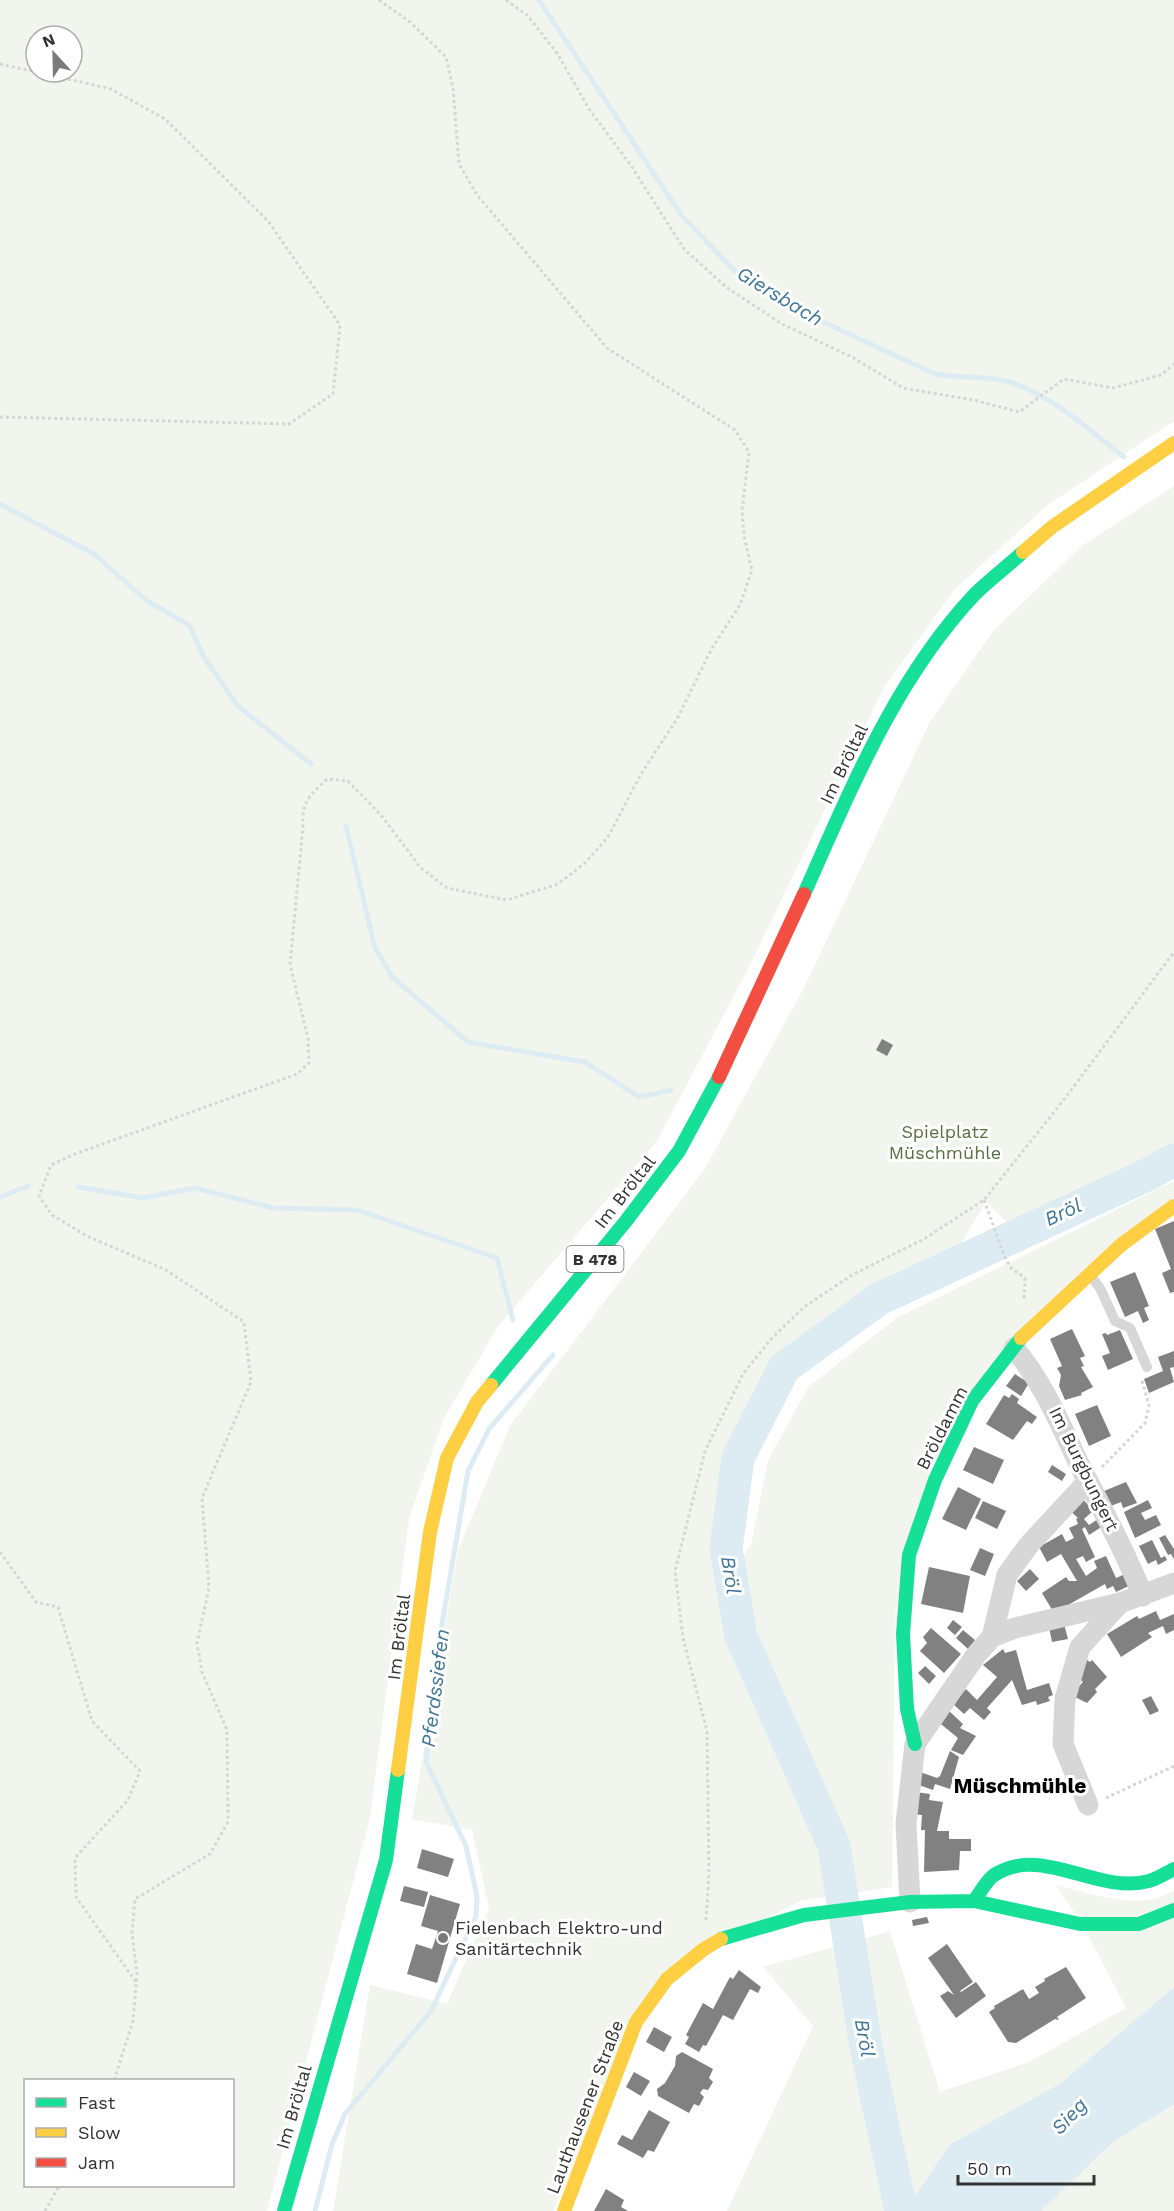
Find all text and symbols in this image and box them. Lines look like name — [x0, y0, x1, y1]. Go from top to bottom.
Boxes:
north arrow — [24, 24, 84, 84]
text: N — [40, 30, 58, 52]
water label: Giersbach — [733, 261, 827, 331]
street label: Im Bröltal — [815, 720, 872, 807]
park label: Spielplatz Müschmühle — [889, 1121, 1001, 1163]
street label: Im Bröltal — [590, 1151, 660, 1232]
water label: Bröl — [1041, 1193, 1085, 1231]
road number: B 478 — [566, 1246, 624, 1272]
street label: Bröldamm — [912, 1383, 972, 1473]
street label: Im Burgbungert — [1045, 1403, 1124, 1535]
water label: Bröl — [716, 1554, 746, 1596]
street label: Im Bröltal — [383, 1592, 414, 1681]
water label: Pferdssiefen — [416, 1627, 454, 1749]
district label: Müschmühle — [954, 1773, 1086, 1798]
place label: Fielenbach Elektro-und Sanitärtechnik — [455, 1917, 663, 1959]
marker: Fielenbach Elektro-und Sanitärtechnik — [436, 1931, 450, 1945]
street label: Lauthausener Straße — [542, 2017, 627, 2197]
water label: Bröl — [850, 2017, 880, 2059]
street label: Im Bröltal — [272, 2062, 316, 2151]
legend — [24, 2079, 234, 2187]
text: Fast — [78, 2092, 116, 2113]
water label: Sieg — [1046, 2093, 1092, 2139]
text: Slow — [78, 2122, 121, 2143]
scale bar — [958, 2148, 1094, 2186]
text: Jam — [78, 2152, 115, 2173]
text: 50 m — [967, 2158, 1012, 2179]

